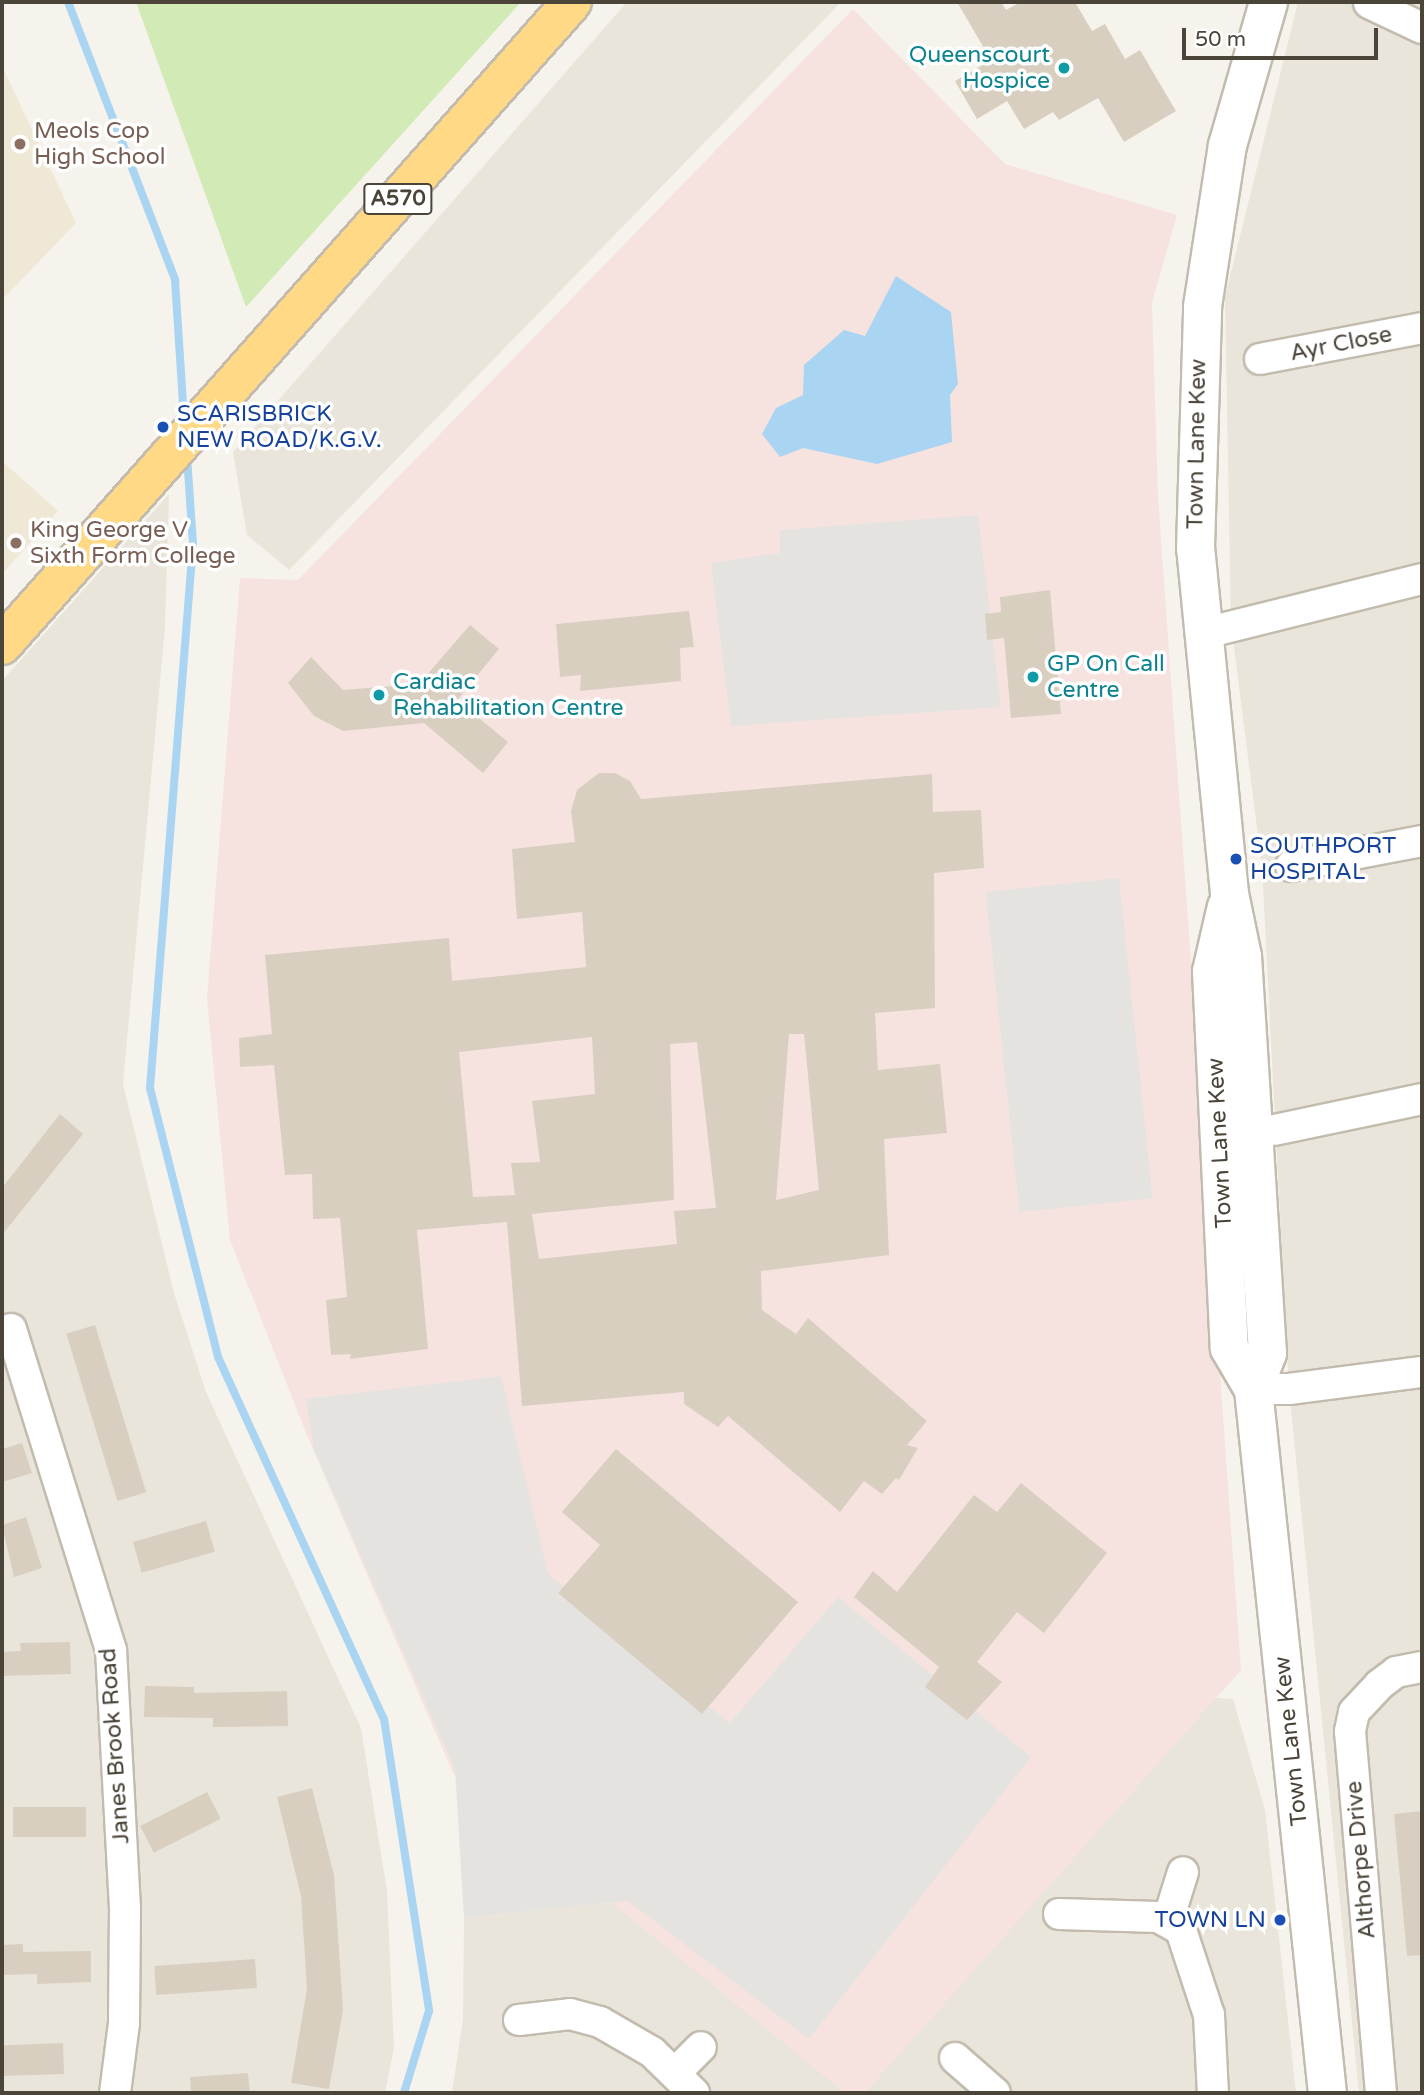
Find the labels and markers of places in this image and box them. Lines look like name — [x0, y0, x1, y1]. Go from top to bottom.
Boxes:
place label: Queenscourt Hospice — [909, 41, 1050, 95]
marker: Queenscourt Hospice — [1056, 60, 1072, 76]
place label: Meols Cop High School — [34, 117, 165, 171]
marker: Meols Cop High School — [12, 136, 28, 152]
place label: SCARISBRICK NEW ROAD/K.G.V. — [177, 400, 382, 454]
marker: SCARISBRICK NEW ROAD/K.G.V. — [155, 419, 171, 435]
place label: King George V Sixth Form College — [30, 516, 235, 570]
marker: King George V Sixth Form College — [8, 535, 24, 551]
place label: GP On Call Centre — [1047, 650, 1165, 704]
place label: Cardiac Rehabilitation Centre — [393, 668, 624, 722]
marker: GP On Call Centre — [1025, 669, 1041, 685]
marker: Cardiac Rehabilitation Centre — [371, 687, 387, 703]
place label: SOUTHPORT HOSPITAL — [1250, 832, 1396, 886]
marker: SOUTHPORT HOSPITAL — [1228, 851, 1244, 867]
place label: TOWN LN — [1154, 1906, 1266, 1934]
marker: TOWN LN — [1272, 1912, 1288, 1928]

